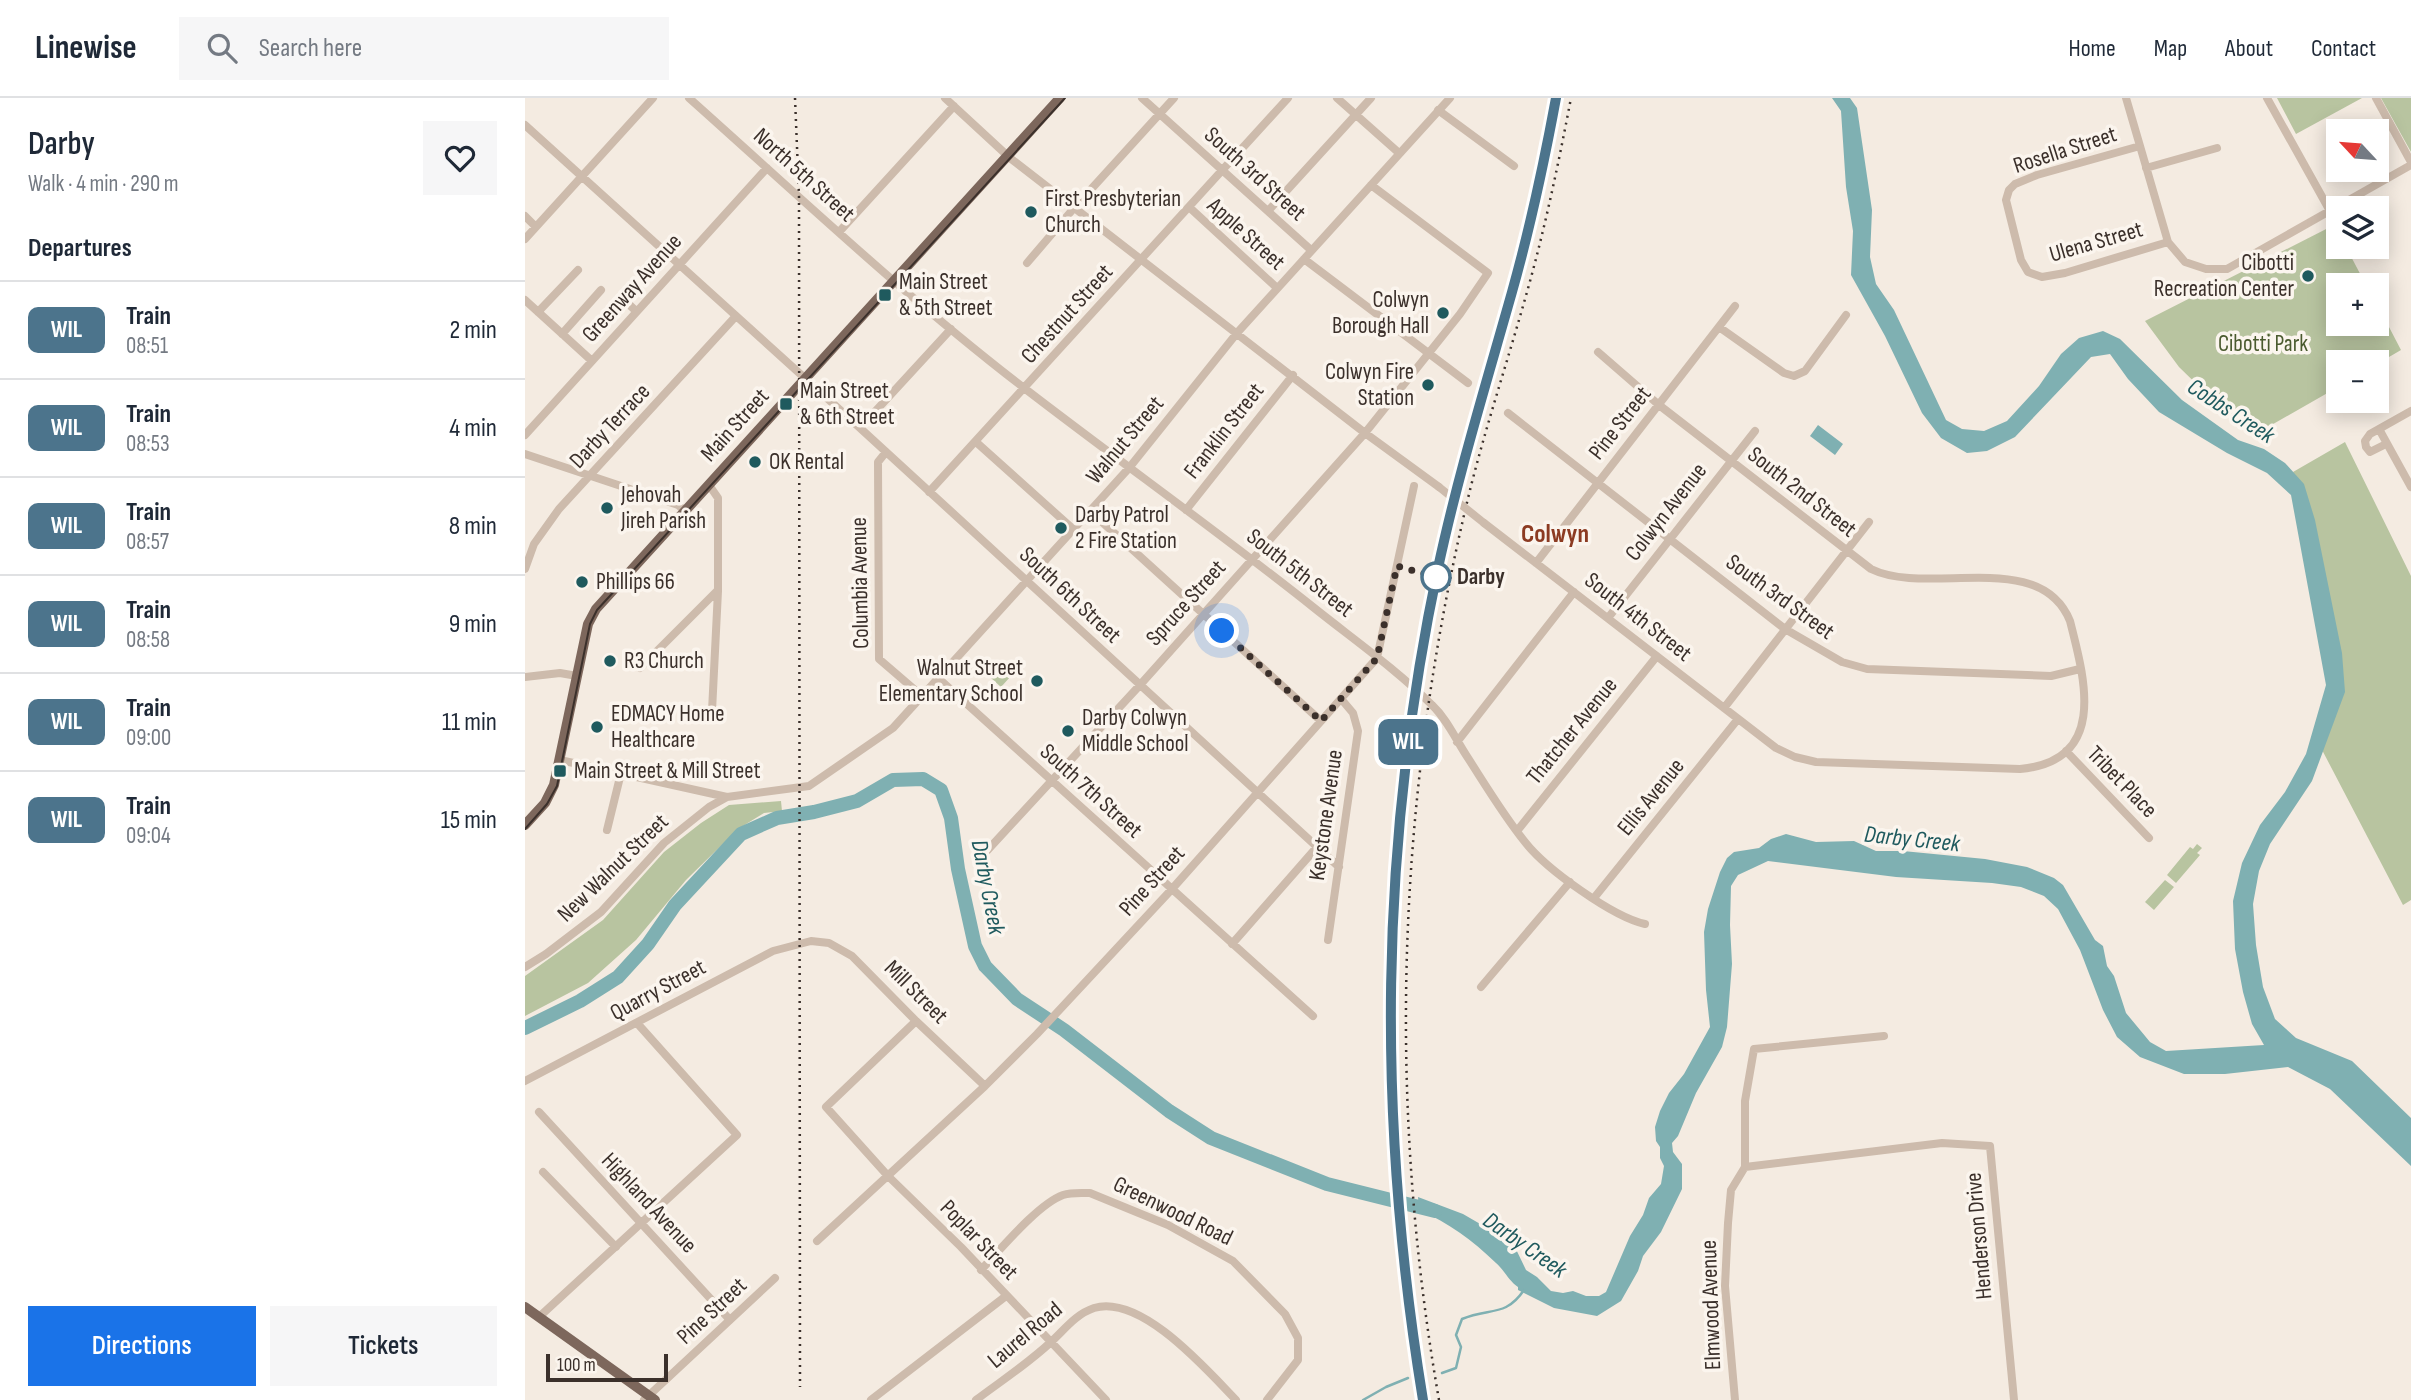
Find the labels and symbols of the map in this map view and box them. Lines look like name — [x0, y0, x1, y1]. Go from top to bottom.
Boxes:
north arrow — [2326, 119, 2389, 182]
street label: Rosella Street — [2010, 120, 2120, 180]
street label: South 3rd Street — [1198, 121, 1312, 227]
street label: North 5th Street — [747, 122, 861, 228]
place label: First Presbyterian Church — [1045, 185, 1181, 239]
street label: Apple Street — [1201, 191, 1291, 276]
marker: First Presbyterian Church — [1023, 204, 1039, 220]
street label: Ulena Street — [2046, 215, 2146, 269]
street label: Greenway Avenue — [576, 228, 688, 348]
place label: Cibotti Recreation Center — [2154, 249, 2294, 303]
street label: Chestnut Street — [1015, 258, 1119, 370]
place label: Main Street & 5th Street — [899, 268, 993, 322]
marker: Cibotti Recreation Center — [2300, 268, 2316, 284]
place label: Colwyn Borough Hall — [1332, 286, 1429, 340]
marker: Main Street & 5th Street — [877, 287, 893, 303]
marker: Colwyn Borough Hall — [1435, 305, 1451, 321]
park label: Cibotti Park — [2218, 330, 2308, 358]
place label: Colwyn Fire Station — [1325, 358, 1414, 412]
water label: Cobbs Creek — [2182, 372, 2281, 450]
place label: Main Street & 6th Street — [800, 377, 894, 431]
marker: Colwyn Fire Station — [1420, 377, 1436, 393]
street label: Darby Terrace — [564, 378, 656, 474]
street label: Franklin Street — [1178, 378, 1270, 484]
street label: Pine Street — [1583, 381, 1657, 465]
street label: Main Street — [695, 383, 775, 467]
street label: Walnut Street — [1080, 390, 1170, 490]
marker: Main Street & 6th Street — [778, 396, 794, 412]
street label: South 2nd Street — [1742, 441, 1862, 543]
place label: OK Rental — [769, 448, 844, 476]
marker: OK Rental — [747, 454, 763, 470]
street label: Colwyn Avenue — [1619, 458, 1713, 566]
place label: Jehovah Jireh Parish — [620, 481, 706, 535]
marker: Jehovah Jireh Parish — [599, 500, 615, 516]
place label: Darby Patrol 2 Fire Station — [1075, 501, 1177, 555]
street label: Columbia Avenue — [845, 517, 875, 649]
district label: Colwyn — [1521, 519, 1589, 550]
marker: Darby Patrol 2 Fire Station — [1053, 520, 1069, 536]
street label: South 5th Street — [1241, 523, 1359, 623]
street label: South 6th Street — [1013, 541, 1127, 649]
street label: South 3rd Street — [1720, 548, 1840, 646]
street label: Spruce Street — [1140, 554, 1232, 652]
marker: Darby — [1421, 562, 1451, 592]
place label: Darby — [1457, 563, 1505, 591]
street label: South 4th Street — [1579, 567, 1697, 667]
place label: Phillips 66 — [596, 568, 675, 596]
marker: Phillips 66 — [574, 574, 590, 590]
your location — [1204, 613, 1239, 648]
place label: R3 Church — [624, 647, 704, 675]
marker: R3 Church — [602, 653, 618, 669]
place label: Walnut Street Elementary School — [879, 654, 1023, 708]
street label: Thatcher Avenue — [1520, 672, 1624, 790]
marker: Walnut Street Elementary School — [1029, 673, 1045, 689]
place label: EDMACY Home Healthcare — [611, 700, 725, 754]
place label: Darby Colwyn Middle School — [1082, 704, 1189, 758]
marker: EDMACY Home Healthcare — [589, 719, 605, 735]
line badge: WIL — [1368, 719, 1448, 765]
marker: Darby Colwyn Middle School — [1060, 723, 1076, 739]
street label: South 7th Street — [1034, 738, 1148, 844]
street label: Tribet Place — [2081, 740, 2163, 824]
street label: Keystone Avenue — [1303, 748, 1349, 882]
street label: Ellis Avenue — [1612, 753, 1690, 841]
place label: Main Street & Mill Street — [574, 757, 760, 785]
marker: Main Street & Mill Street — [552, 763, 568, 779]
street label: New Walnut Street — [552, 808, 674, 928]
water label: Darby Creek — [1863, 820, 1962, 859]
water label: Darby Creek — [965, 837, 1012, 938]
street label: Pine Street — [1113, 840, 1191, 922]
street label: Quarry Street — [605, 953, 711, 1027]
street label: Mill Street — [878, 954, 954, 1030]
street label: Highland Avenue — [595, 1147, 703, 1259]
street label: Greenwood Road — [1109, 1170, 1237, 1252]
street label: Henderson Drive — [1960, 1171, 1998, 1301]
street label: Poplar Street — [934, 1194, 1024, 1286]
water label: Darby Creek — [1477, 1206, 1573, 1285]
street label: Elmwood Avenue — [1695, 1240, 1727, 1370]
street label: Pine Street — [671, 1272, 753, 1350]
street label: Laurel Road — [982, 1296, 1068, 1374]
scale bar — [546, 1351, 669, 1383]

